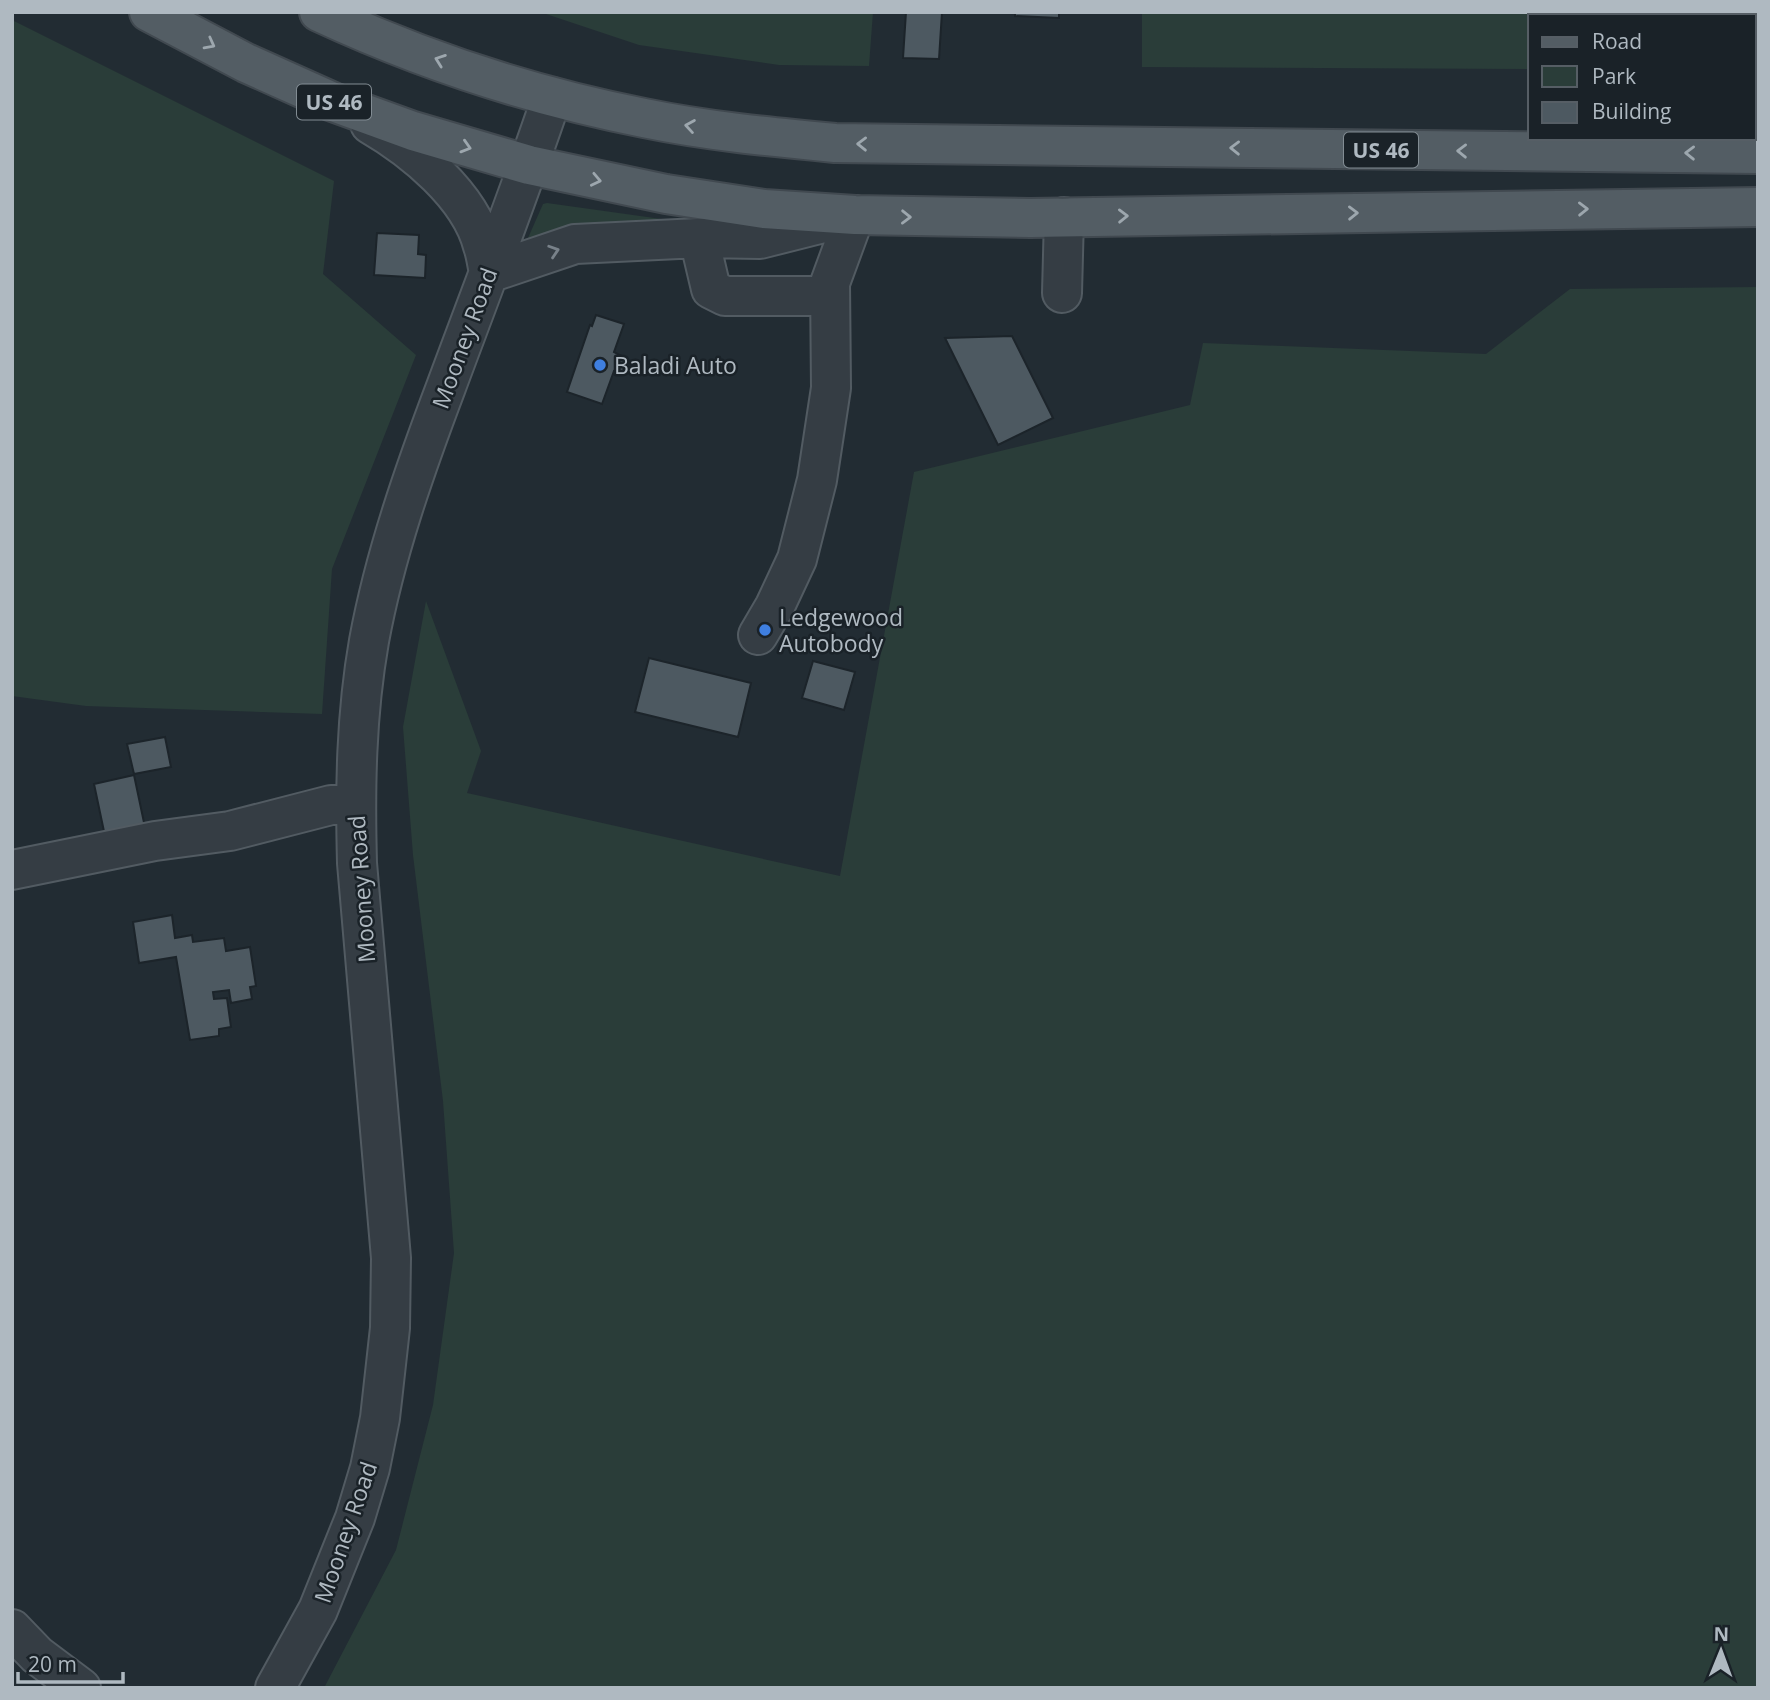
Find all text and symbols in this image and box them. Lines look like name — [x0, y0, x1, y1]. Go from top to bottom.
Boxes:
legend — [1528, 14, 1756, 140]
text: Road — [1592, 27, 1642, 55]
one-way arrow — [202, 36, 215, 49]
one-way arrow — [435, 55, 447, 69]
text: Park — [1592, 62, 1636, 90]
road number: US 46 — [297, 84, 371, 119]
text: Building — [1592, 97, 1671, 125]
one-way arrow — [684, 119, 696, 134]
road number: US 46 — [1344, 132, 1418, 168]
one-way arrow — [856, 136, 867, 151]
one-way arrow — [459, 139, 471, 153]
one-way arrow — [1229, 140, 1239, 156]
one-way arrow — [1456, 143, 1467, 159]
one-way arrow — [1684, 145, 1694, 161]
one-way arrow — [590, 172, 602, 187]
one-way arrow — [1578, 202, 1589, 217]
one-way arrow — [1348, 205, 1359, 221]
one-way arrow — [900, 209, 911, 224]
one-way arrow — [1118, 209, 1129, 224]
one-way arrow — [547, 245, 559, 260]
street label: Mooney Road — [424, 263, 504, 413]
place label: Baladi Auto — [614, 349, 737, 381]
marker: Baladi Auto — [592, 357, 608, 373]
place label: Ledgewood Autobody — [779, 601, 903, 659]
marker: Ledgewood Autobody — [757, 622, 773, 638]
street label: Mooney Road — [340, 814, 382, 964]
street label: Mooney Road — [306, 1457, 384, 1607]
north arrow — [1686, 1616, 1756, 1686]
text: N — [1713, 1621, 1729, 1647]
scale bar — [18, 1640, 122, 1684]
text: 20 m — [28, 1650, 77, 1678]

